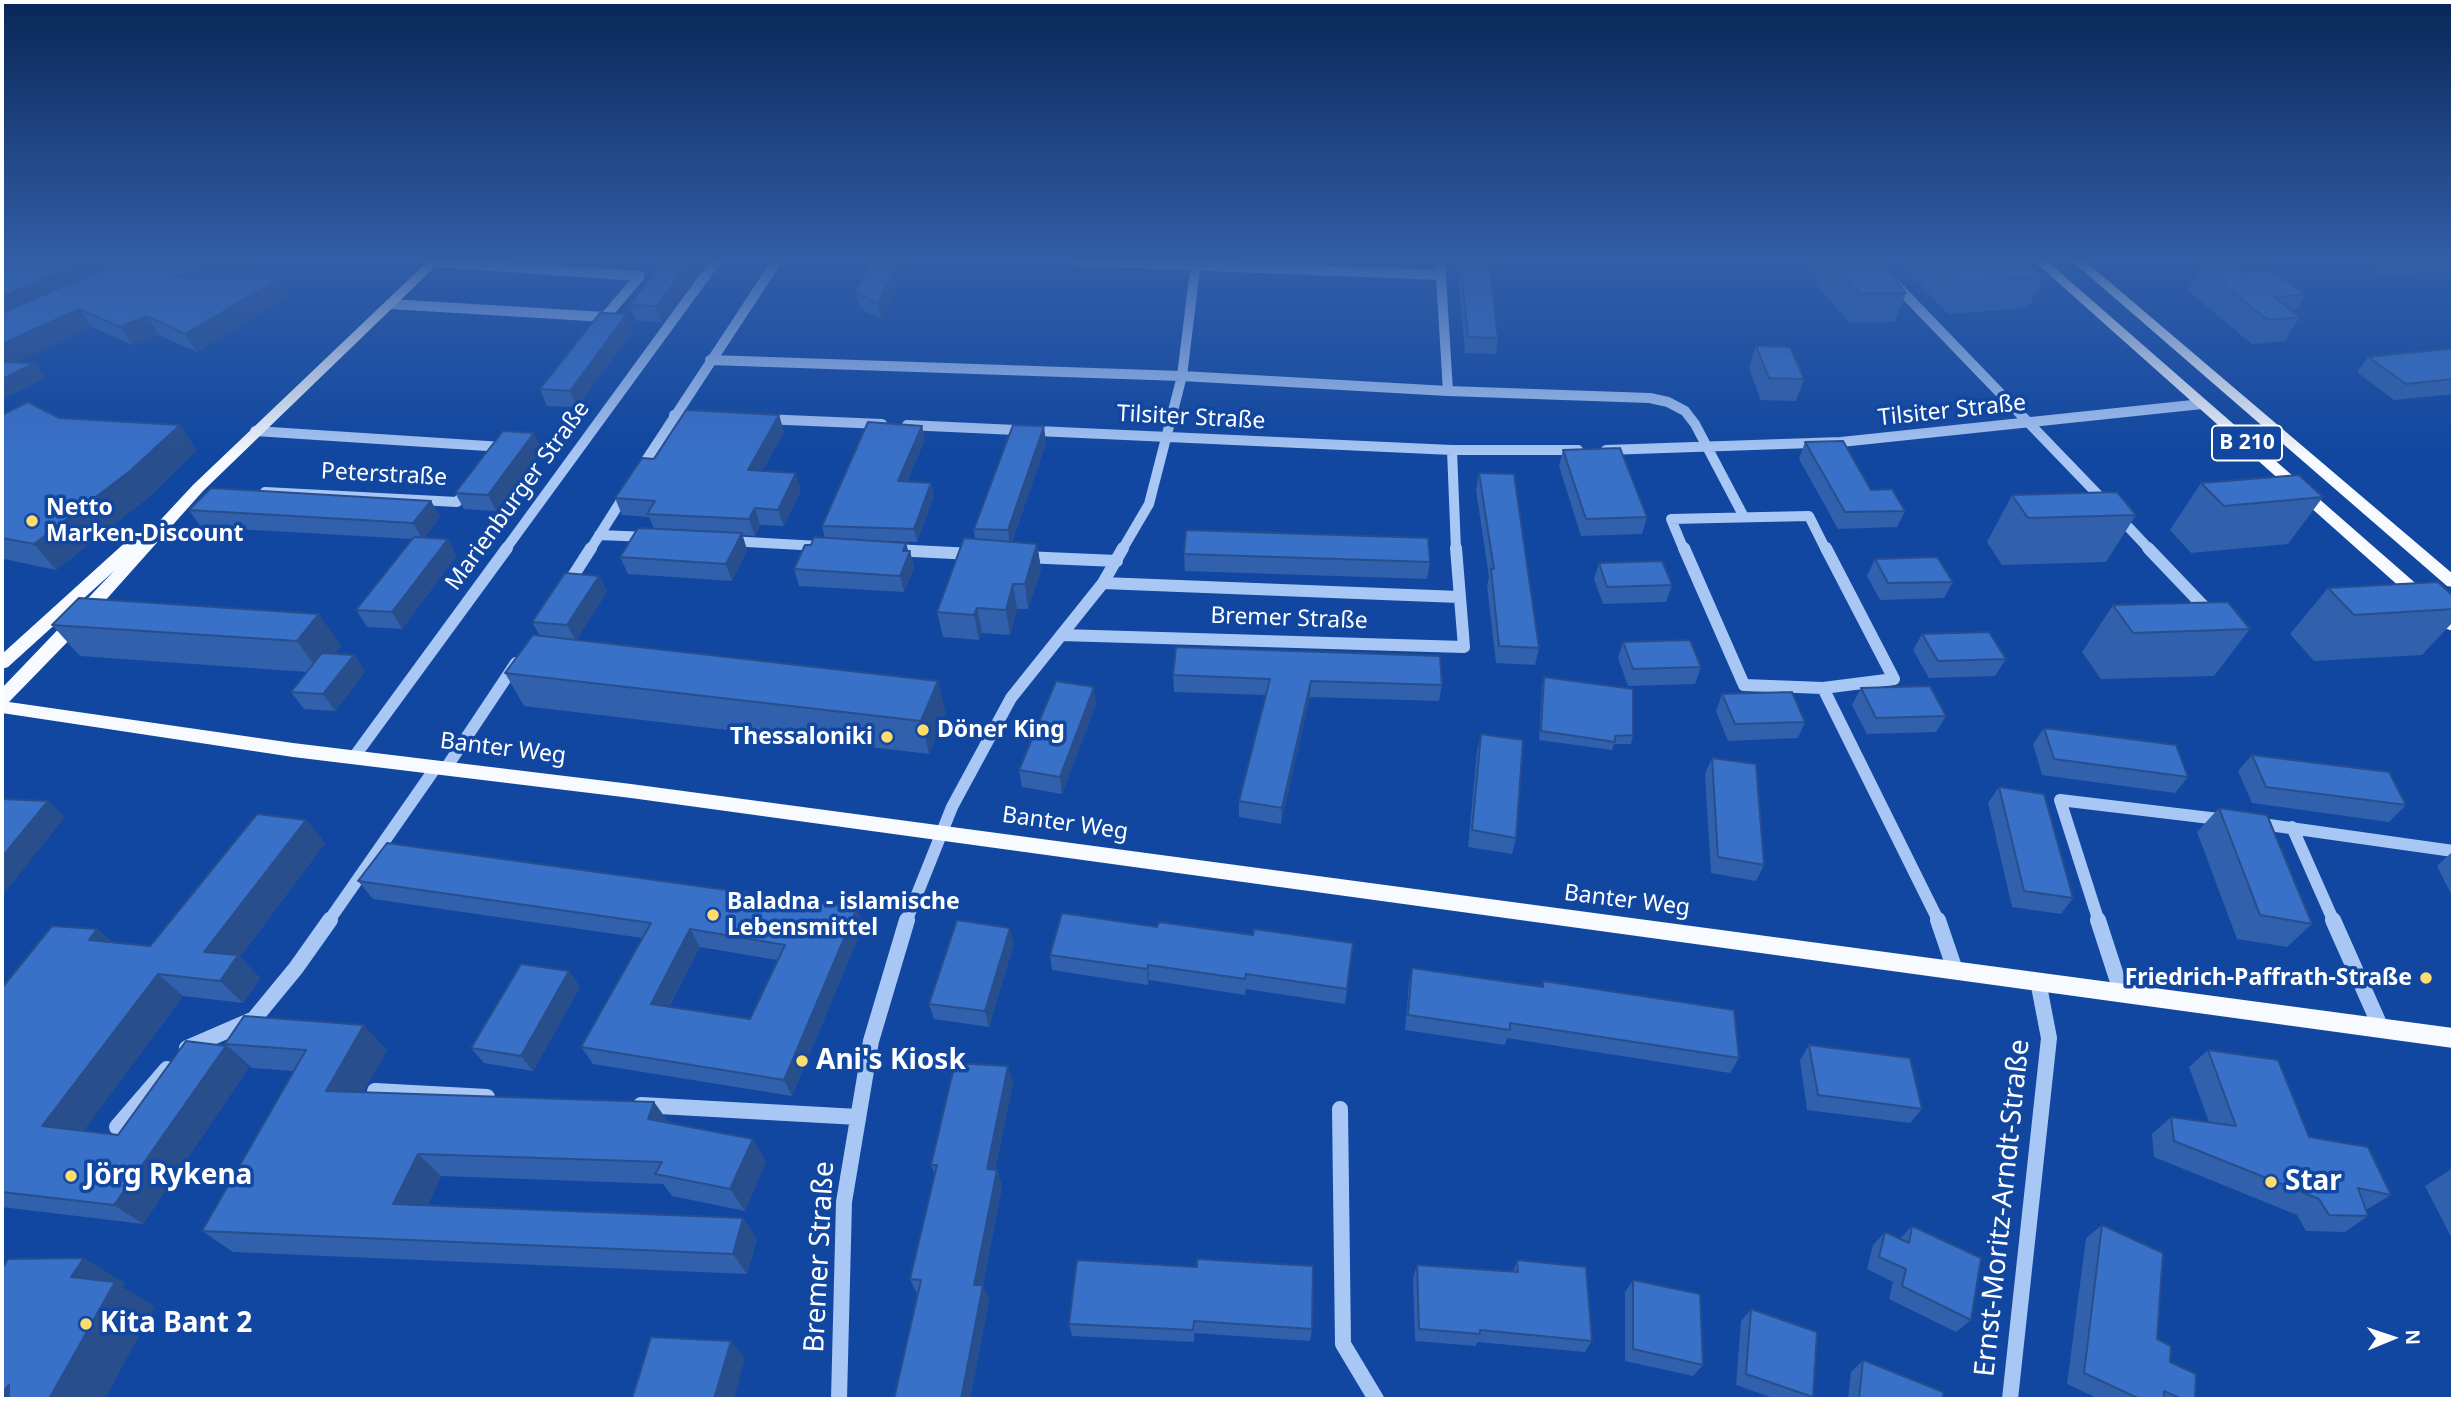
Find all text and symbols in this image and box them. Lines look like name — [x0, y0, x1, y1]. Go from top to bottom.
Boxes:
street label: Tilsiter Straße — [1877, 390, 2027, 432]
street label: Marienburger Straße — [440, 396, 596, 596]
street label: Tilsiter Straße — [1116, 400, 1266, 436]
road number: B 210 — [2212, 426, 2282, 460]
street label: Peterstraße — [320, 458, 448, 492]
place label: Netto Marken-Discount — [46, 494, 243, 548]
marker: Netto Marken-Discount — [24, 513, 40, 529]
street label: Bremer Straße — [1210, 602, 1368, 636]
place label: Döner King — [937, 716, 1065, 744]
marker: Döner King — [915, 722, 931, 738]
place label: Thessaloniki — [730, 723, 873, 751]
street label: Banter Weg — [438, 728, 568, 770]
marker: Thessaloniki — [879, 729, 895, 745]
street label: Banter Weg — [1000, 802, 1130, 846]
street label: Banter Weg — [1562, 880, 1692, 922]
place label: Baladna - islamische Lebensmittel — [727, 888, 960, 942]
marker: Baladna - islamische Lebensmittel — [705, 907, 721, 923]
place label: Friedrich-Paffrath-Straße — [2125, 964, 2412, 992]
marker: Friedrich-Paffrath-Straße — [2418, 970, 2434, 986]
street label: Ernst-Moritz-Arndt-Straße — [1969, 1038, 2037, 1378]
place label: Ani's Kiosk — [816, 1044, 966, 1078]
marker: Ani's Kiosk — [794, 1053, 810, 1069]
place label: Jörg Rykena — [85, 1159, 252, 1193]
street label: Bremer Straße — [798, 1161, 842, 1353]
place label: Star — [2285, 1165, 2342, 1199]
marker: Jörg Rykena — [63, 1168, 79, 1184]
marker: Star — [2263, 1174, 2279, 1190]
north arrow — [2357, 1303, 2427, 1373]
place label: Kita Bant 2 — [100, 1307, 252, 1341]
marker: Kita Bant 2 — [78, 1316, 94, 1332]
text: N — [2400, 1329, 2426, 1345]

